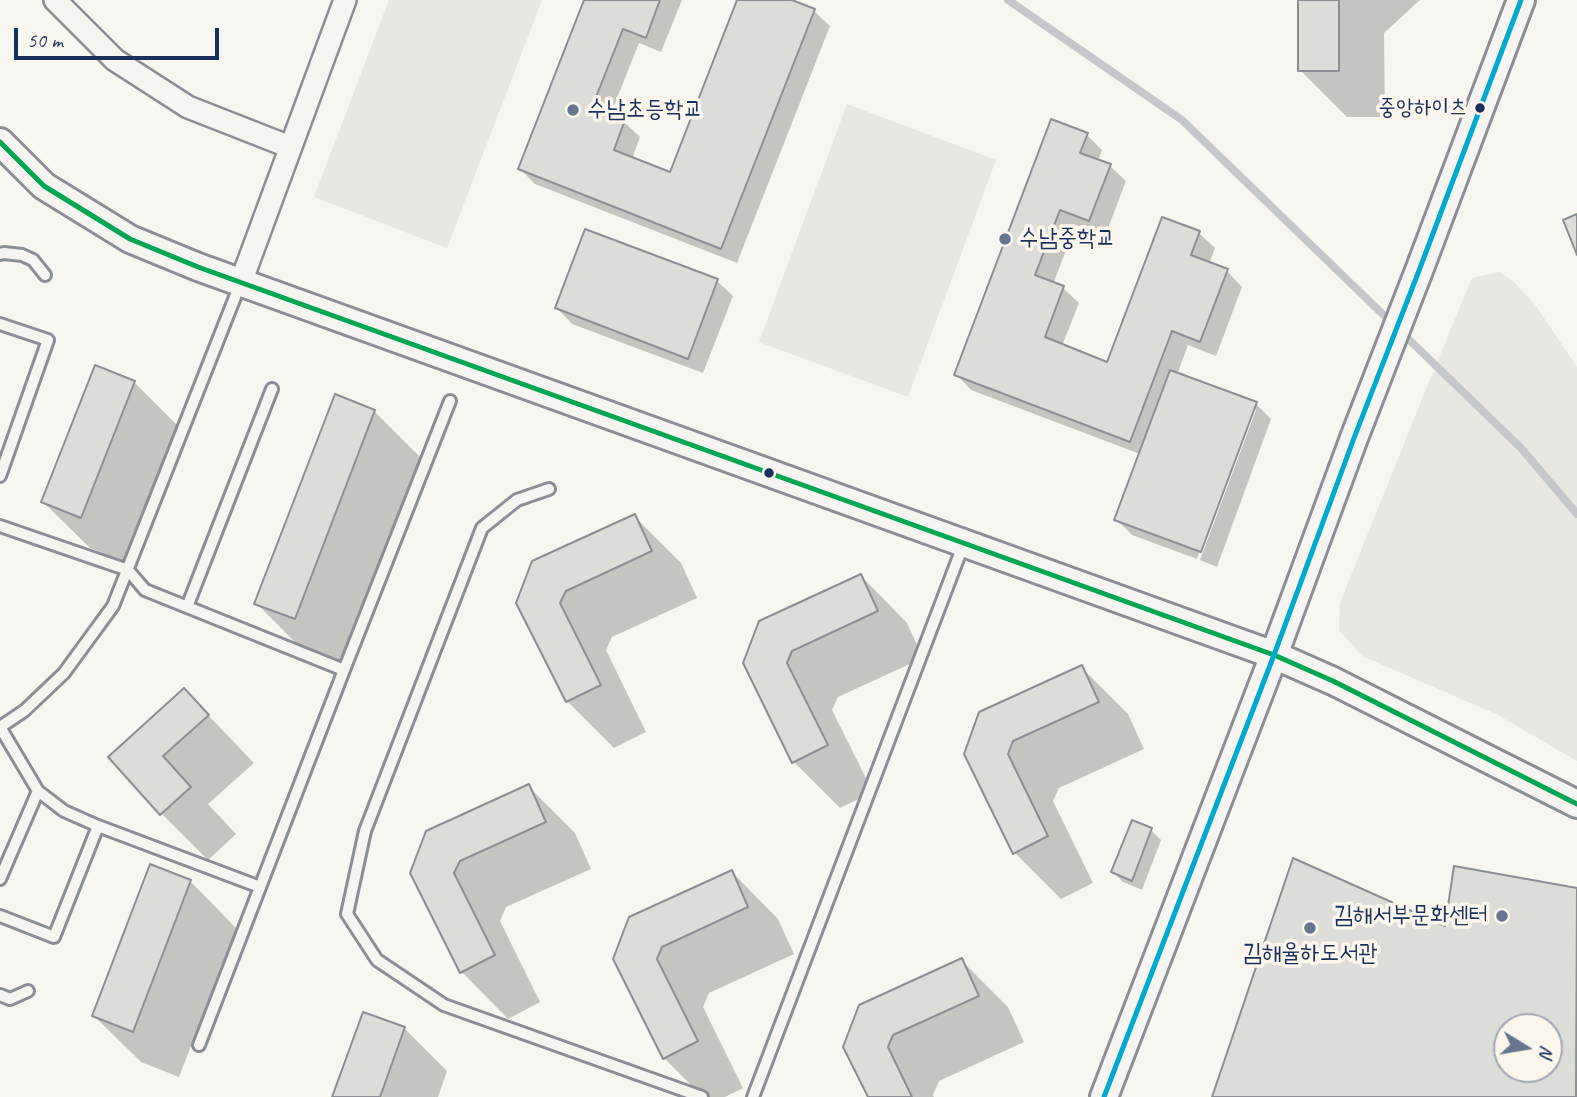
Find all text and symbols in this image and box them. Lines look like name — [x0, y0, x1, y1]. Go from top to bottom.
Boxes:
scale bar — [18, 14, 222, 58]
text: 50 m — [27, 27, 63, 53]
place label: 중앙하이츠 — [1378, 95, 1467, 121]
place label: 수남초등학교 — [587, 96, 703, 124]
marker: 중앙하이츠 — [1473, 101, 1487, 115]
marker: 수남초등학교 — [565, 102, 581, 118]
place label: 수남중학교 — [1019, 225, 1116, 253]
marker: 수남중학교 — [997, 231, 1013, 247]
unlabelled marker — [762, 466, 776, 480]
place label: 김해서부문화센터 — [1334, 902, 1488, 930]
marker: 김해서부문화센터 — [1494, 908, 1510, 924]
marker: 김해율하도서관 — [1302, 920, 1318, 936]
place label: 김해율하도서관 — [1242, 940, 1378, 968]
north arrow — [1493, 1013, 1563, 1083]
text: N — [1534, 1044, 1560, 1060]

